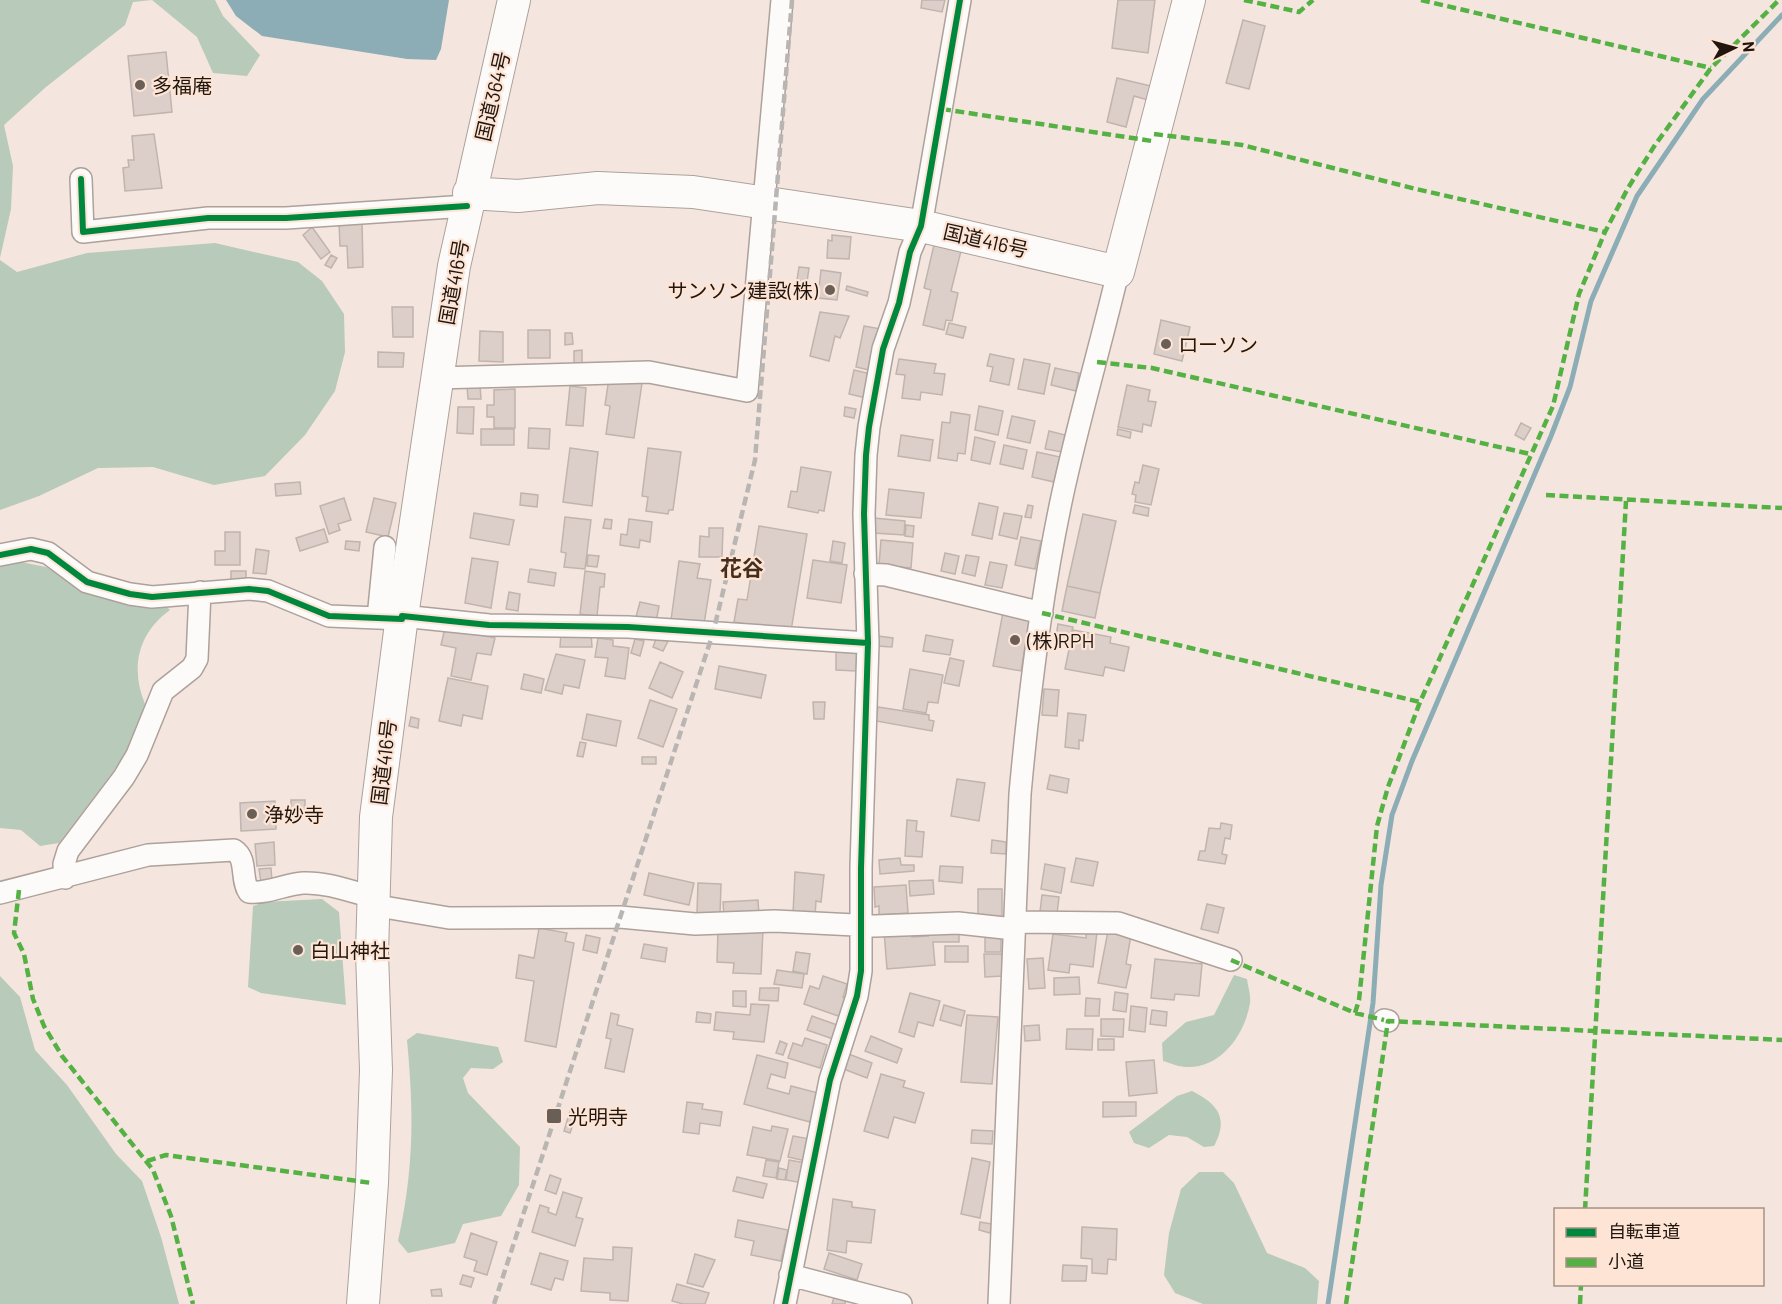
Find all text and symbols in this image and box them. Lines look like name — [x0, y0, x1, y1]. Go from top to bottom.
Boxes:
north arrow — [1704, 18, 1764, 78]
text: N — [1740, 41, 1759, 53]
street label: 国道364号 — [470, 49, 514, 143]
place label: 多福庵 — [152, 73, 212, 97]
marker: 多福庵 — [133, 78, 147, 92]
street label: 国道416号 — [941, 219, 1031, 261]
street label: 国道416号 — [434, 237, 472, 327]
place label: サンソン建設(株) — [668, 278, 819, 302]
marker: サンソン建設(株) — [823, 283, 837, 297]
place label: ローソン — [1178, 332, 1258, 356]
marker: ローソン — [1159, 337, 1173, 351]
district label: 花谷 — [720, 554, 764, 580]
place label: (株)RPH — [1026, 628, 1095, 652]
marker: (株)RPH — [1008, 633, 1022, 647]
street label: 国道416号 — [366, 718, 400, 806]
place label: 浄妙寺 — [264, 802, 324, 826]
marker: 浄妙寺 — [245, 807, 259, 821]
place label: 白山神社 — [310, 938, 390, 962]
marker: 白山神社 — [291, 943, 305, 957]
place label: 光明寺 — [568, 1104, 628, 1128]
marker: 光明寺 — [545, 1107, 563, 1125]
legend — [1554, 1208, 1764, 1286]
text: 自転車道 — [1608, 1220, 1680, 1242]
text: 小道 — [1608, 1250, 1644, 1272]

